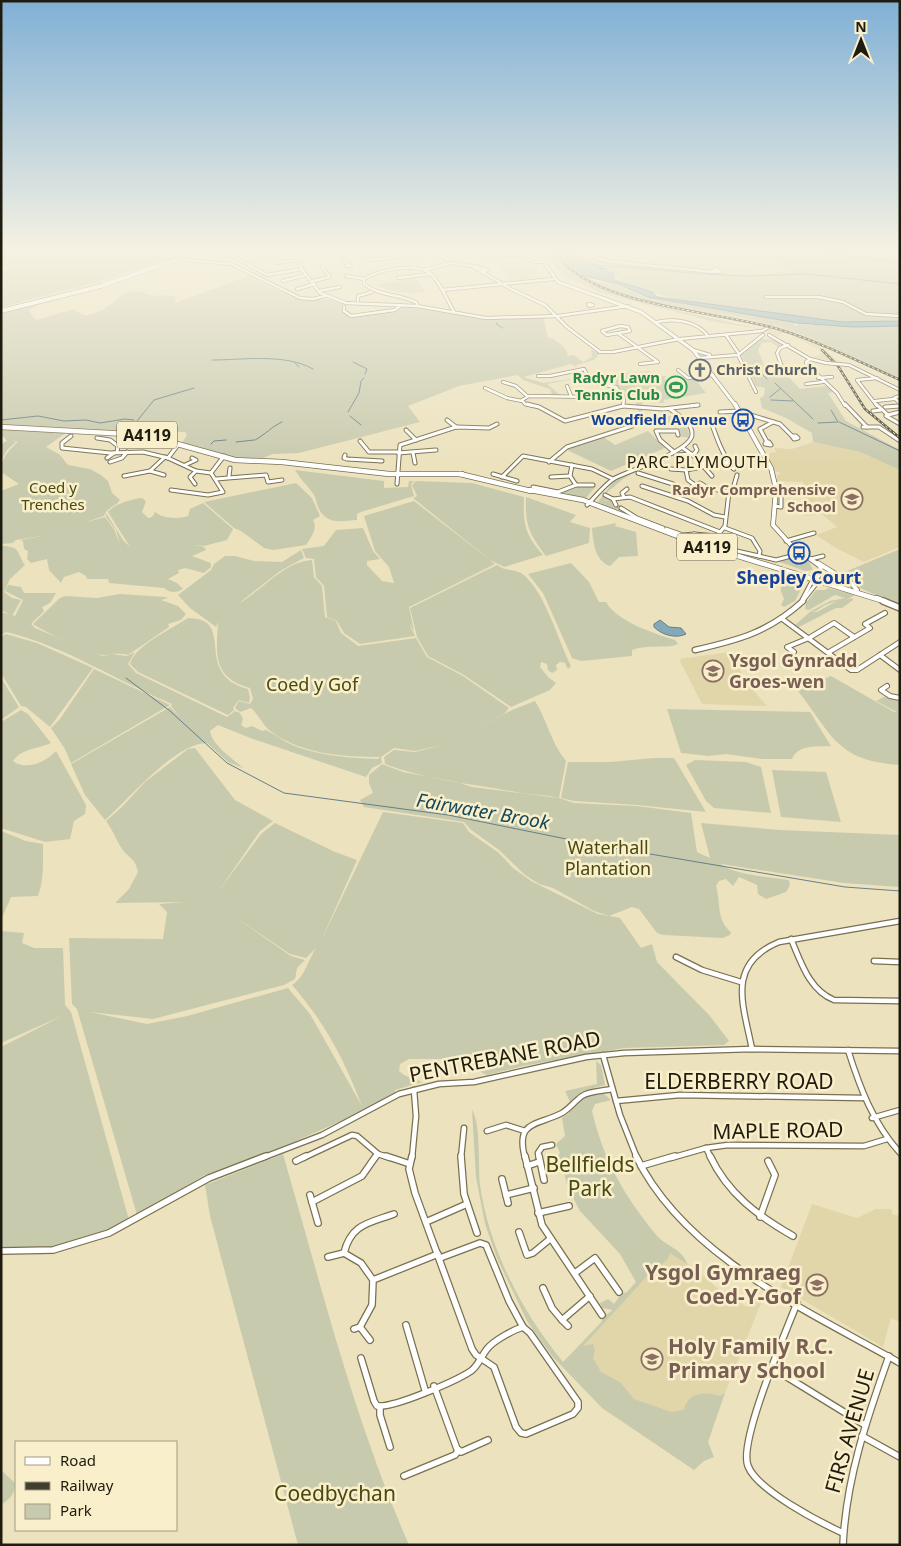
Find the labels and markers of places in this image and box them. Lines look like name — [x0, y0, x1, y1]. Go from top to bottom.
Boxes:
church icon: Christ Church — [688, 358, 712, 382]
place label: Christ Church — [716, 359, 818, 379]
place label: Radyr Lawn Tennis Club — [573, 367, 660, 404]
sports icon: Radyr Lawn Tennis Club — [664, 375, 688, 399]
bus stop icon: Woodfield Avenue — [731, 408, 755, 432]
place label: Woodfield Avenue — [591, 409, 727, 429]
place label: Radyr Comprehensive School — [672, 479, 836, 516]
school or university icon: Radyr Comprehensive School — [840, 487, 864, 511]
bus stop icon: Shepley Court — [787, 541, 811, 565]
place label: Shepley Court — [737, 565, 862, 589]
place label: Ysgol Gynradd Groes-wen — [729, 648, 857, 693]
school or university icon: Ysgol Gynradd Groes-wen — [701, 659, 725, 683]
place label: Ysgol Gymraeg Coed-Y-Gof — [645, 1258, 803, 1310]
school or university icon: Ysgol Gymraeg Coed-Y-Gof — [805, 1273, 829, 1297]
place label: Holy Family R.C. Primary School — [668, 1332, 833, 1384]
school or university icon: Holy Family R.C. Primary School — [640, 1347, 664, 1371]

